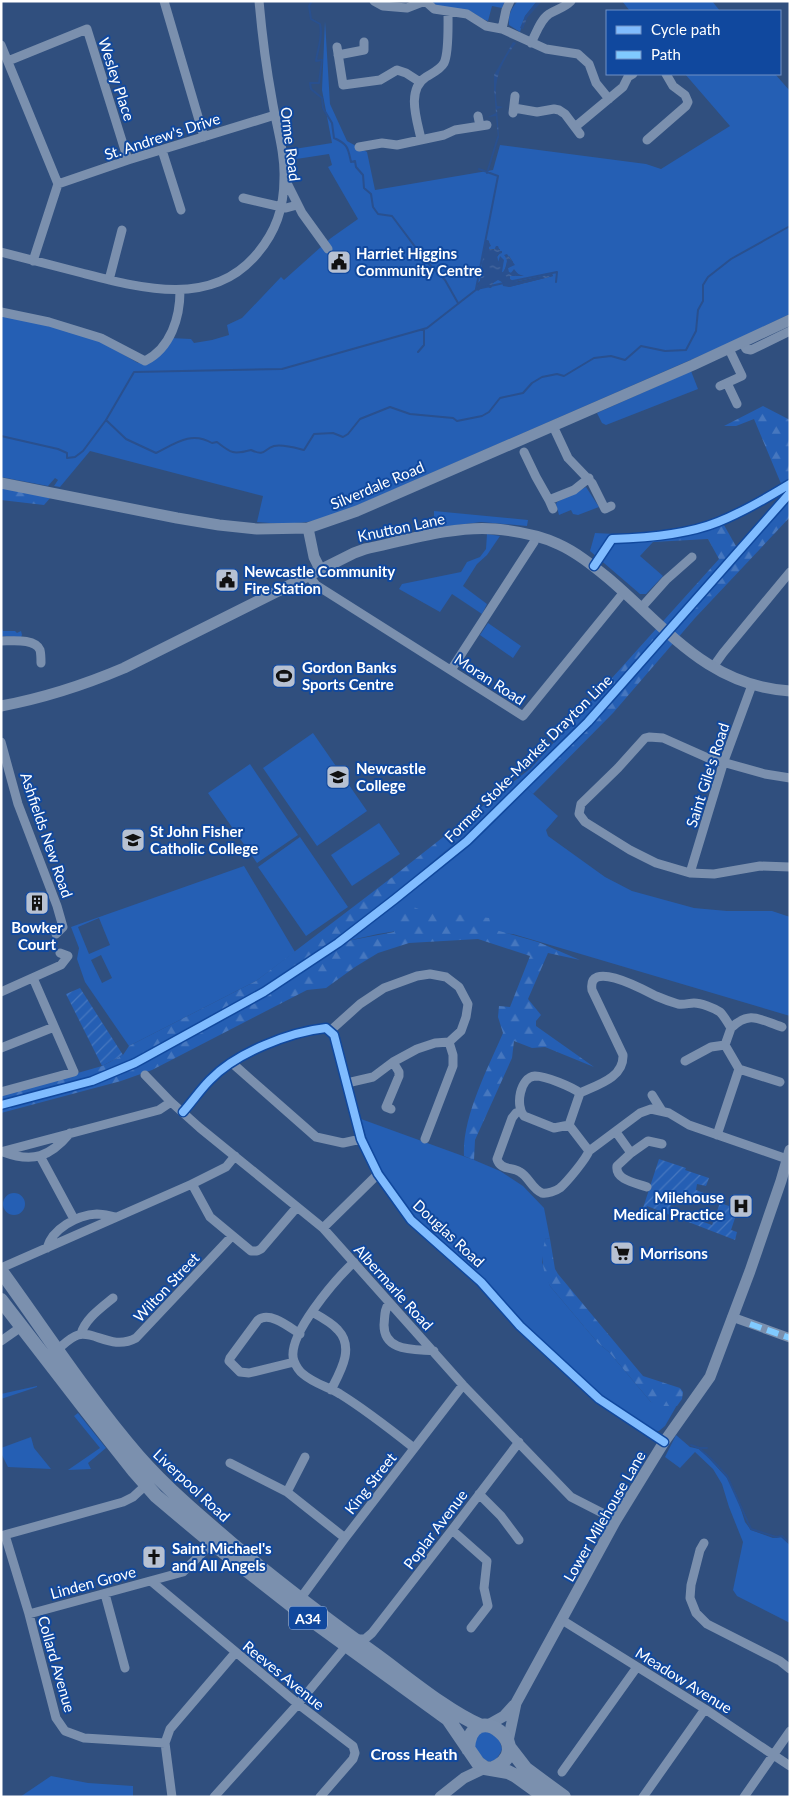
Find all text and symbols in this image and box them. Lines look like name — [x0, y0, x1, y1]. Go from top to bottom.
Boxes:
legend — [606, 10, 781, 75]
text: Cycle path — [651, 20, 720, 38]
street label: Wesley Place — [95, 35, 139, 123]
text: Path — [651, 45, 681, 63]
street label: Orme Road — [278, 106, 304, 182]
street label: St. Andrew's Drive — [102, 109, 222, 163]
place label: Harriet Higgins Community Centre — [356, 244, 482, 279]
public building icon: Harriet Higgins Community Centre — [326, 249, 352, 275]
street label: Silverdale Road — [327, 457, 427, 513]
street label: Knutton Lane — [356, 509, 446, 545]
place label: Newcastle Community Fire Station — [244, 562, 395, 597]
public building icon: Newcastle Community Fire Station — [214, 567, 240, 593]
street label: Moran Road — [451, 650, 529, 708]
place label: Gordon Banks Sports Centre — [302, 658, 397, 693]
sports icon: Gordon Banks Sports Centre — [271, 663, 297, 689]
street label: Former Stoke-Market Drayton Line — [440, 670, 616, 846]
street label: Saint Gile's Road — [682, 720, 732, 830]
place label: Newcastle College — [356, 759, 426, 794]
school or university icon: Newcastle College — [325, 764, 351, 790]
street label: Ashfields New Road — [17, 770, 77, 900]
place label: St John Fisher Catholic College — [150, 822, 258, 857]
school or university icon: St John Fisher Catholic College — [120, 827, 146, 853]
building icon: Bowker Court — [24, 890, 50, 916]
place label: Bowker Court — [11, 918, 63, 953]
place label: Milehouse Medical Practice — [613, 1188, 724, 1223]
hospital icon: Milehouse Medical Practice — [728, 1193, 754, 1219]
street label: Douglas Road — [410, 1196, 488, 1270]
street label: Albermarle Road — [351, 1240, 437, 1334]
supermarket icon: Morrisons — [609, 1240, 635, 1266]
place label: Morrisons — [640, 1244, 708, 1262]
street label: Wilton Street — [129, 1248, 203, 1325]
street label: Liverpool Road — [150, 1445, 234, 1525]
street label: Lower Milehouse Lane — [559, 1447, 649, 1585]
street label: King Street — [340, 1448, 400, 1517]
street label: Poplar Avenue — [399, 1486, 471, 1572]
place label: Saint Michael's and All Angels — [172, 1539, 272, 1574]
church icon: Saint Michael's and All Angels — [141, 1544, 167, 1570]
street label: Linden Grove — [48, 1562, 138, 1602]
road number: A34 — [289, 1606, 327, 1630]
street label: Collard Avenue — [35, 1614, 79, 1714]
street label: Reeves Avenue — [240, 1637, 328, 1713]
street label: Meadow Avenue — [632, 1643, 736, 1717]
district label: Cross Heath — [370, 1744, 458, 1763]

